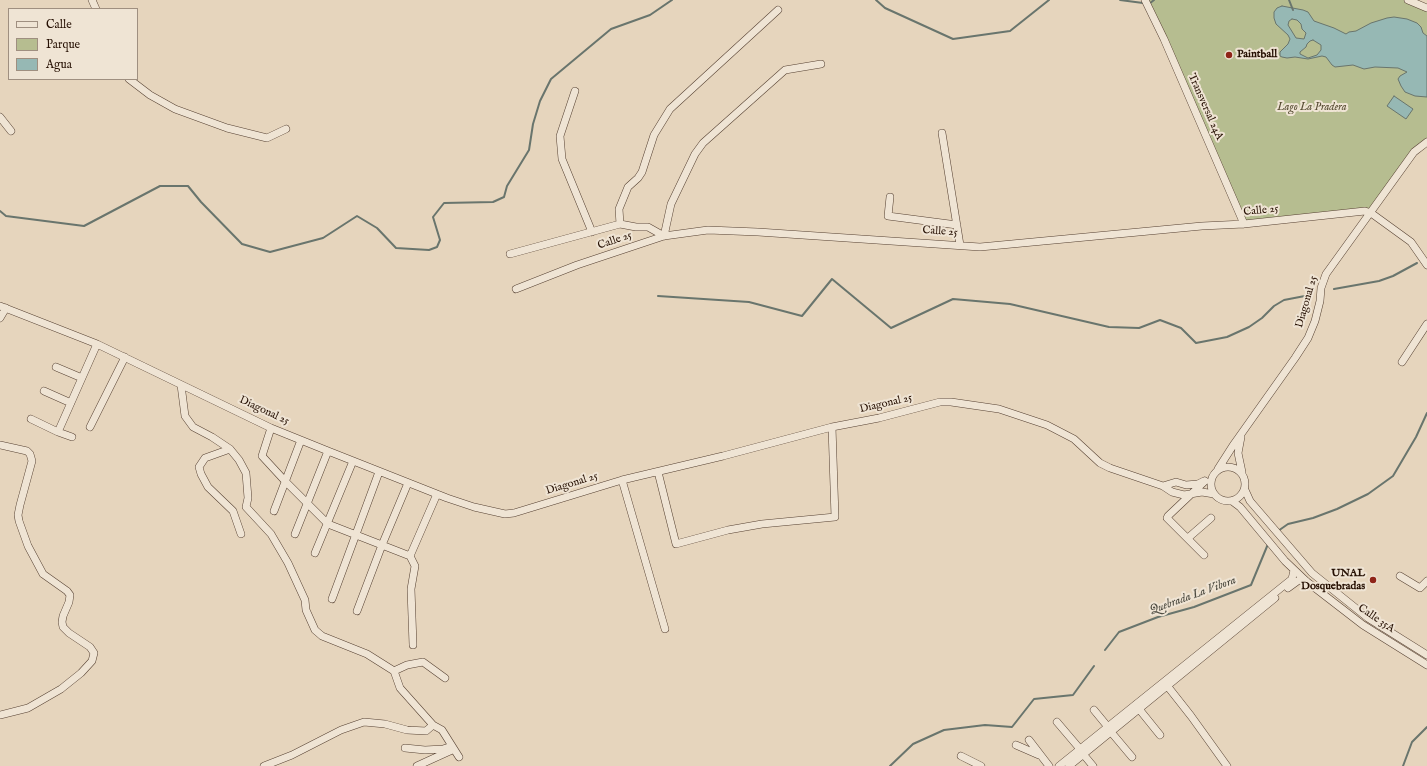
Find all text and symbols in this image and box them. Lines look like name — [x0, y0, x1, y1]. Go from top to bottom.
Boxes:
legend — [8, 8, 138, 80]
text: Calle — [46, 17, 72, 32]
text: Parque — [46, 37, 80, 52]
place label: Paintball — [1237, 48, 1277, 62]
marker: Paintball — [1224, 50, 1234, 60]
text: Agua — [46, 57, 72, 72]
street label: Transversal 24A — [1184, 72, 1226, 142]
park label: Lago La Pradera — [1277, 101, 1347, 115]
street label: Calle 25 — [1243, 203, 1279, 219]
street label: Calle 25 — [922, 224, 958, 240]
street label: Calle 25 — [596, 229, 634, 253]
street label: Diagonal 25 — [1293, 274, 1321, 330]
street label: Diagonal 25 — [858, 392, 914, 416]
street label: Diagonal 25 — [237, 394, 291, 428]
street label: Diagonal 25 — [544, 470, 600, 498]
place label: UNAL Dosquebradas — [1301, 567, 1365, 593]
water label: Quebrada La Vibora — [1148, 574, 1238, 618]
marker: UNAL Dosquebradas — [1368, 575, 1378, 585]
street label: Calle 35A — [1355, 602, 1397, 636]

